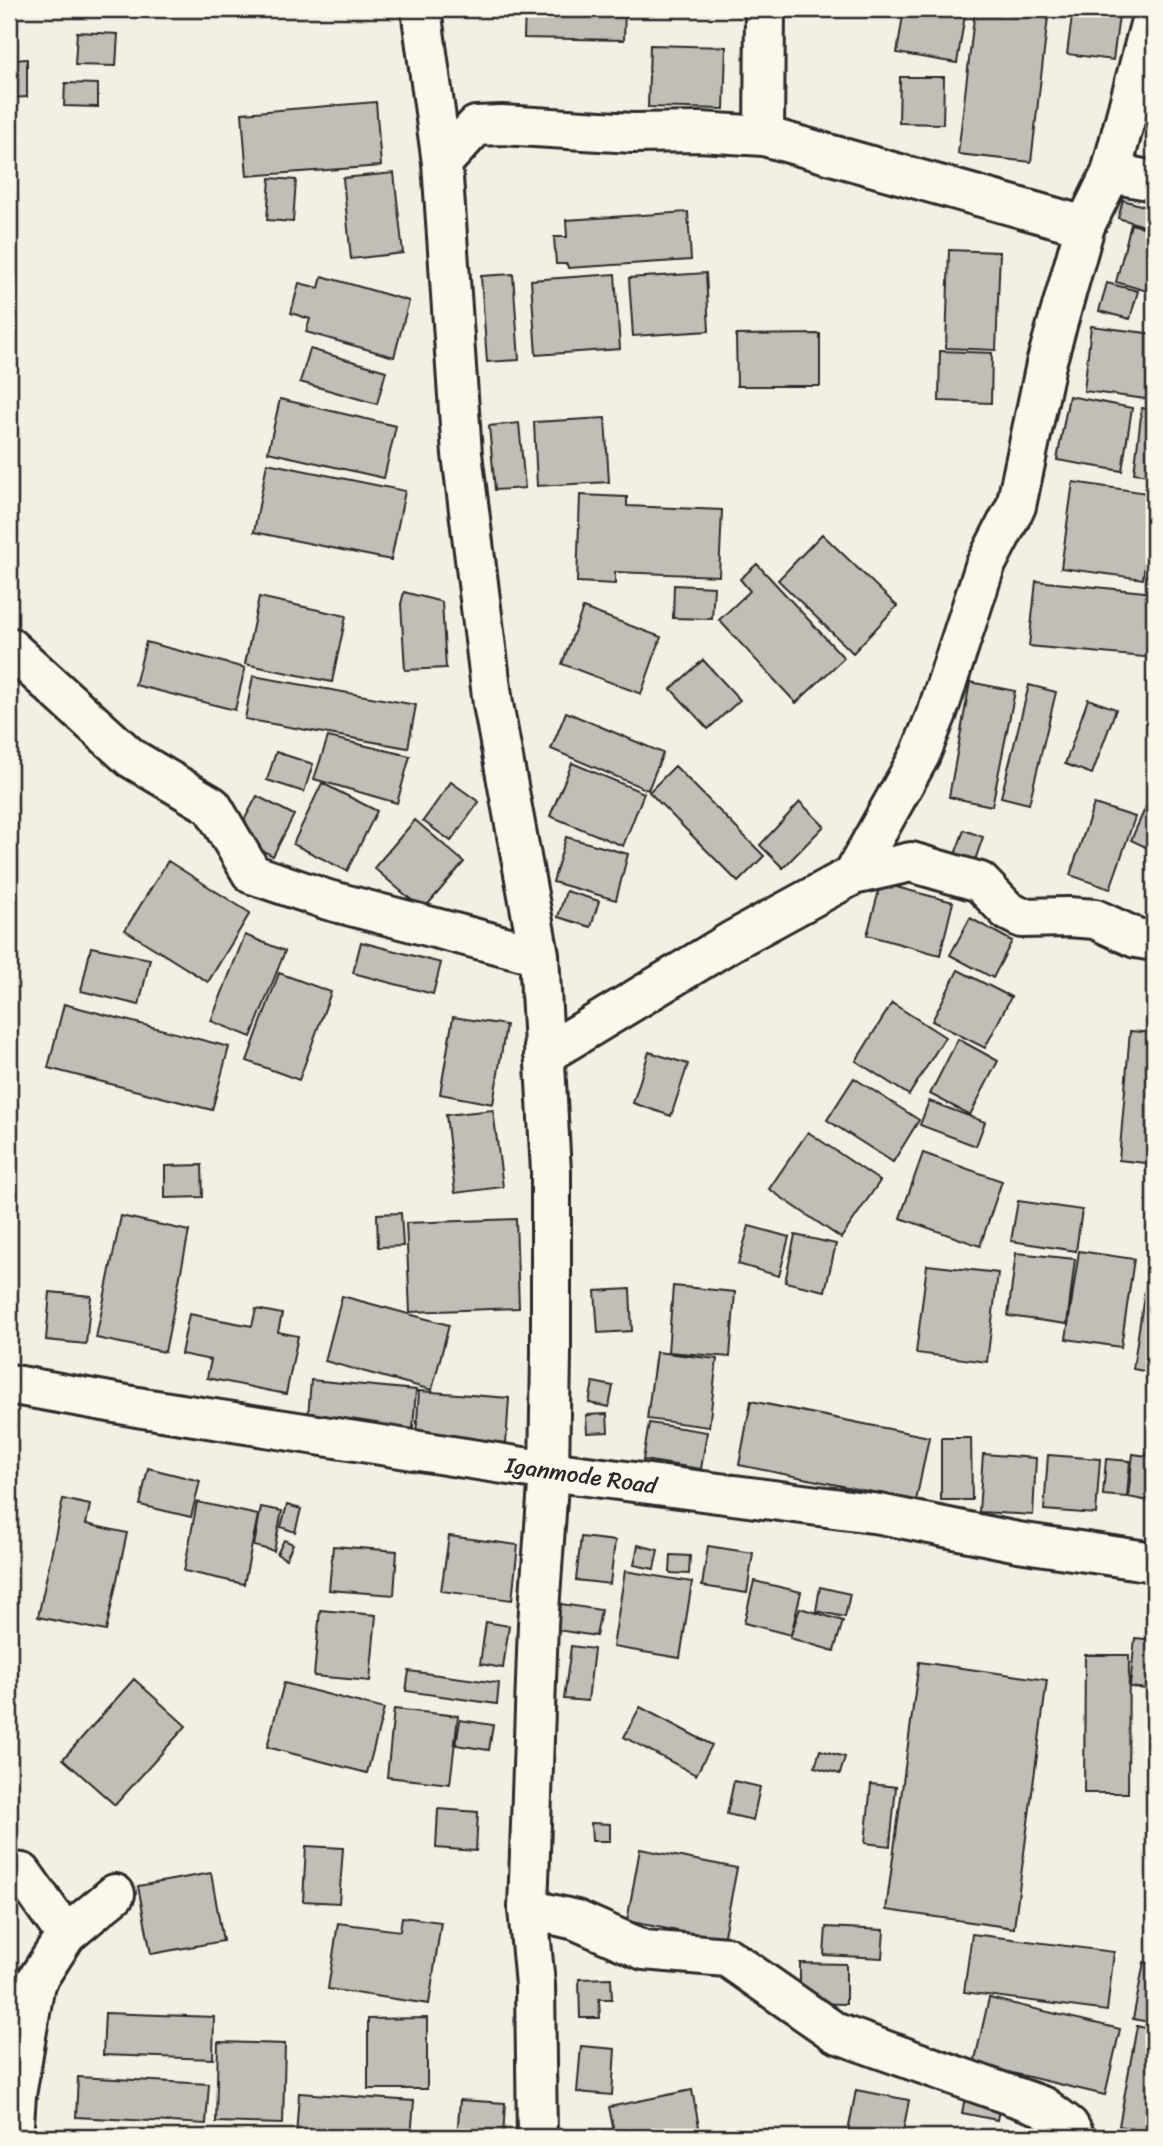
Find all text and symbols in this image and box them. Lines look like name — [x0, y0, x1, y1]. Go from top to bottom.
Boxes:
street label: Iganmode Road — [502, 1444, 661, 1507]

